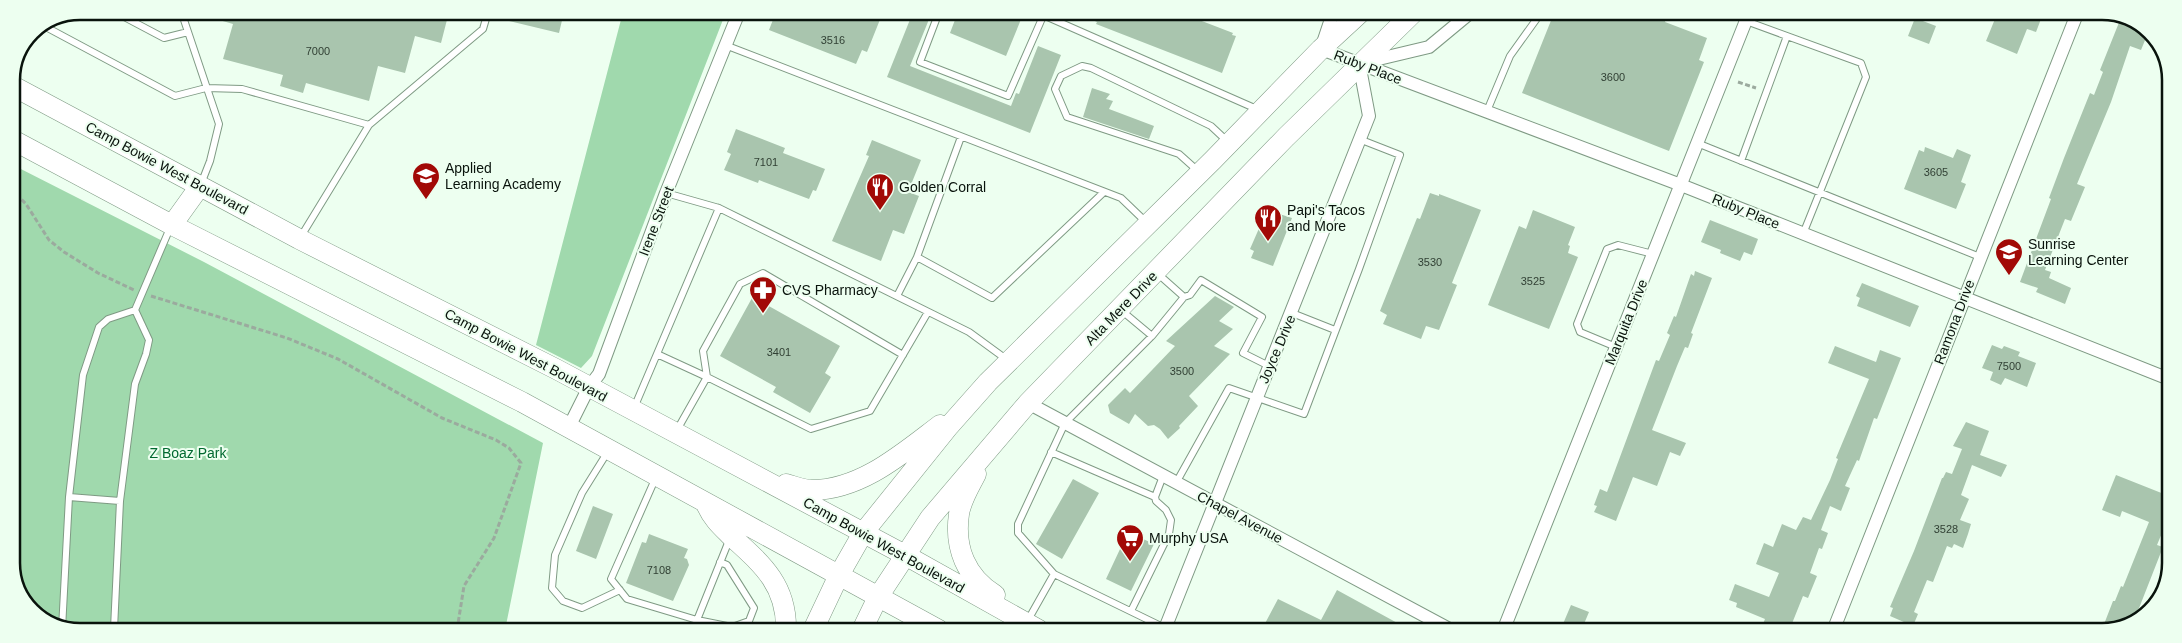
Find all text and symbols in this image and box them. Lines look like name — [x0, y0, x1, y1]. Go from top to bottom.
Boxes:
house number: 3516 — [821, 34, 845, 46]
house number: 7000 — [306, 45, 330, 57]
street label: Ruby Place — [1332, 47, 1404, 87]
house number: 3600 — [1601, 71, 1625, 83]
street label: Camp Bowie West Boulevard — [83, 118, 251, 218]
house number: 7101 — [754, 156, 778, 168]
place label: Applied Learning Academy — [445, 160, 561, 192]
school or university icon: Applied Learning Academy — [411, 161, 441, 200]
house number: 3605 — [1924, 166, 1948, 178]
restaurant icon: Golden Corral — [865, 172, 895, 211]
place label: Golden Corral — [899, 179, 986, 195]
street label: Irene Street — [635, 184, 677, 258]
street label: Ruby Place — [1710, 190, 1782, 232]
place label: Papi's Tacos and More — [1287, 202, 1365, 234]
restaurant icon: Papi's Tacos and More — [1253, 203, 1283, 242]
place label: Sunrise Learning Center — [2028, 236, 2129, 268]
school or university icon: Sunrise Learning Center — [1994, 237, 2024, 276]
house number: 3530 — [1418, 256, 1442, 268]
street label: Alta Mere Drive — [1082, 268, 1160, 348]
pharmacy icon: CVS Pharmacy — [748, 275, 778, 314]
house number: 3525 — [1521, 275, 1545, 287]
street label: Marquita Drive — [1602, 277, 1651, 367]
street label: Ramona Drive — [1930, 277, 1978, 367]
place label: CVS Pharmacy — [782, 282, 878, 298]
street label: Camp Bowie West Boulevard — [442, 305, 610, 405]
street label: Joyce Drive — [1255, 312, 1299, 386]
house number: 3401 — [767, 346, 791, 358]
house number: 7500 — [1997, 360, 2021, 372]
house number: 3500 — [1170, 365, 1194, 377]
park label: Z Boaz Park — [149, 445, 228, 461]
street label: Chapel Avenue — [1194, 488, 1286, 546]
street label: Camp Bowie West Boulevard — [801, 494, 967, 596]
supermarket icon: Murphy USA — [1115, 523, 1145, 562]
house number: 3528 — [1934, 523, 1958, 535]
place label: Murphy USA — [1149, 530, 1229, 546]
house number: 7108 — [647, 564, 671, 576]

